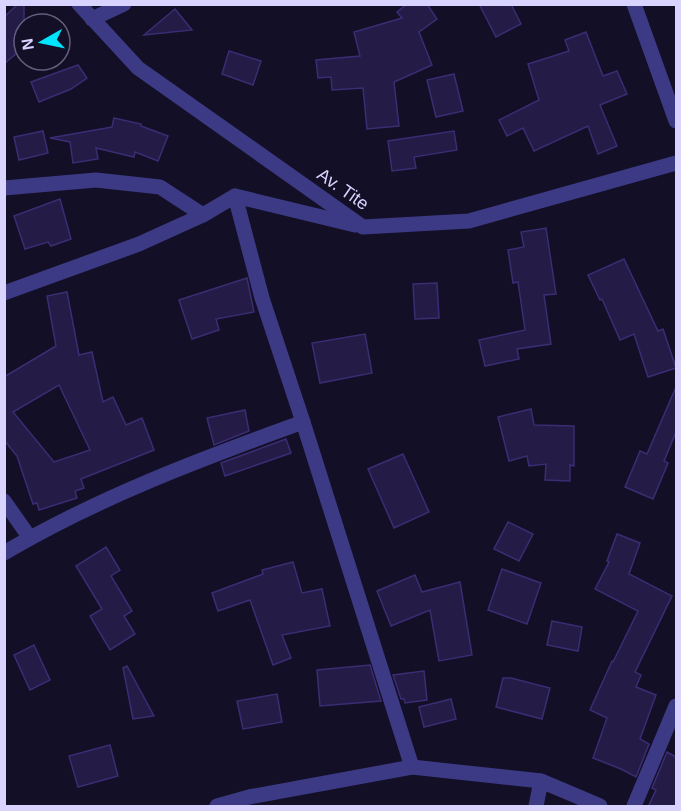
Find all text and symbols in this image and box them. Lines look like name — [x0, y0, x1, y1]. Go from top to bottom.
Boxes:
north arrow — [12, 12, 72, 72]
text: N — [18, 37, 37, 51]
street label: Av. Tite — [313, 164, 373, 214]

